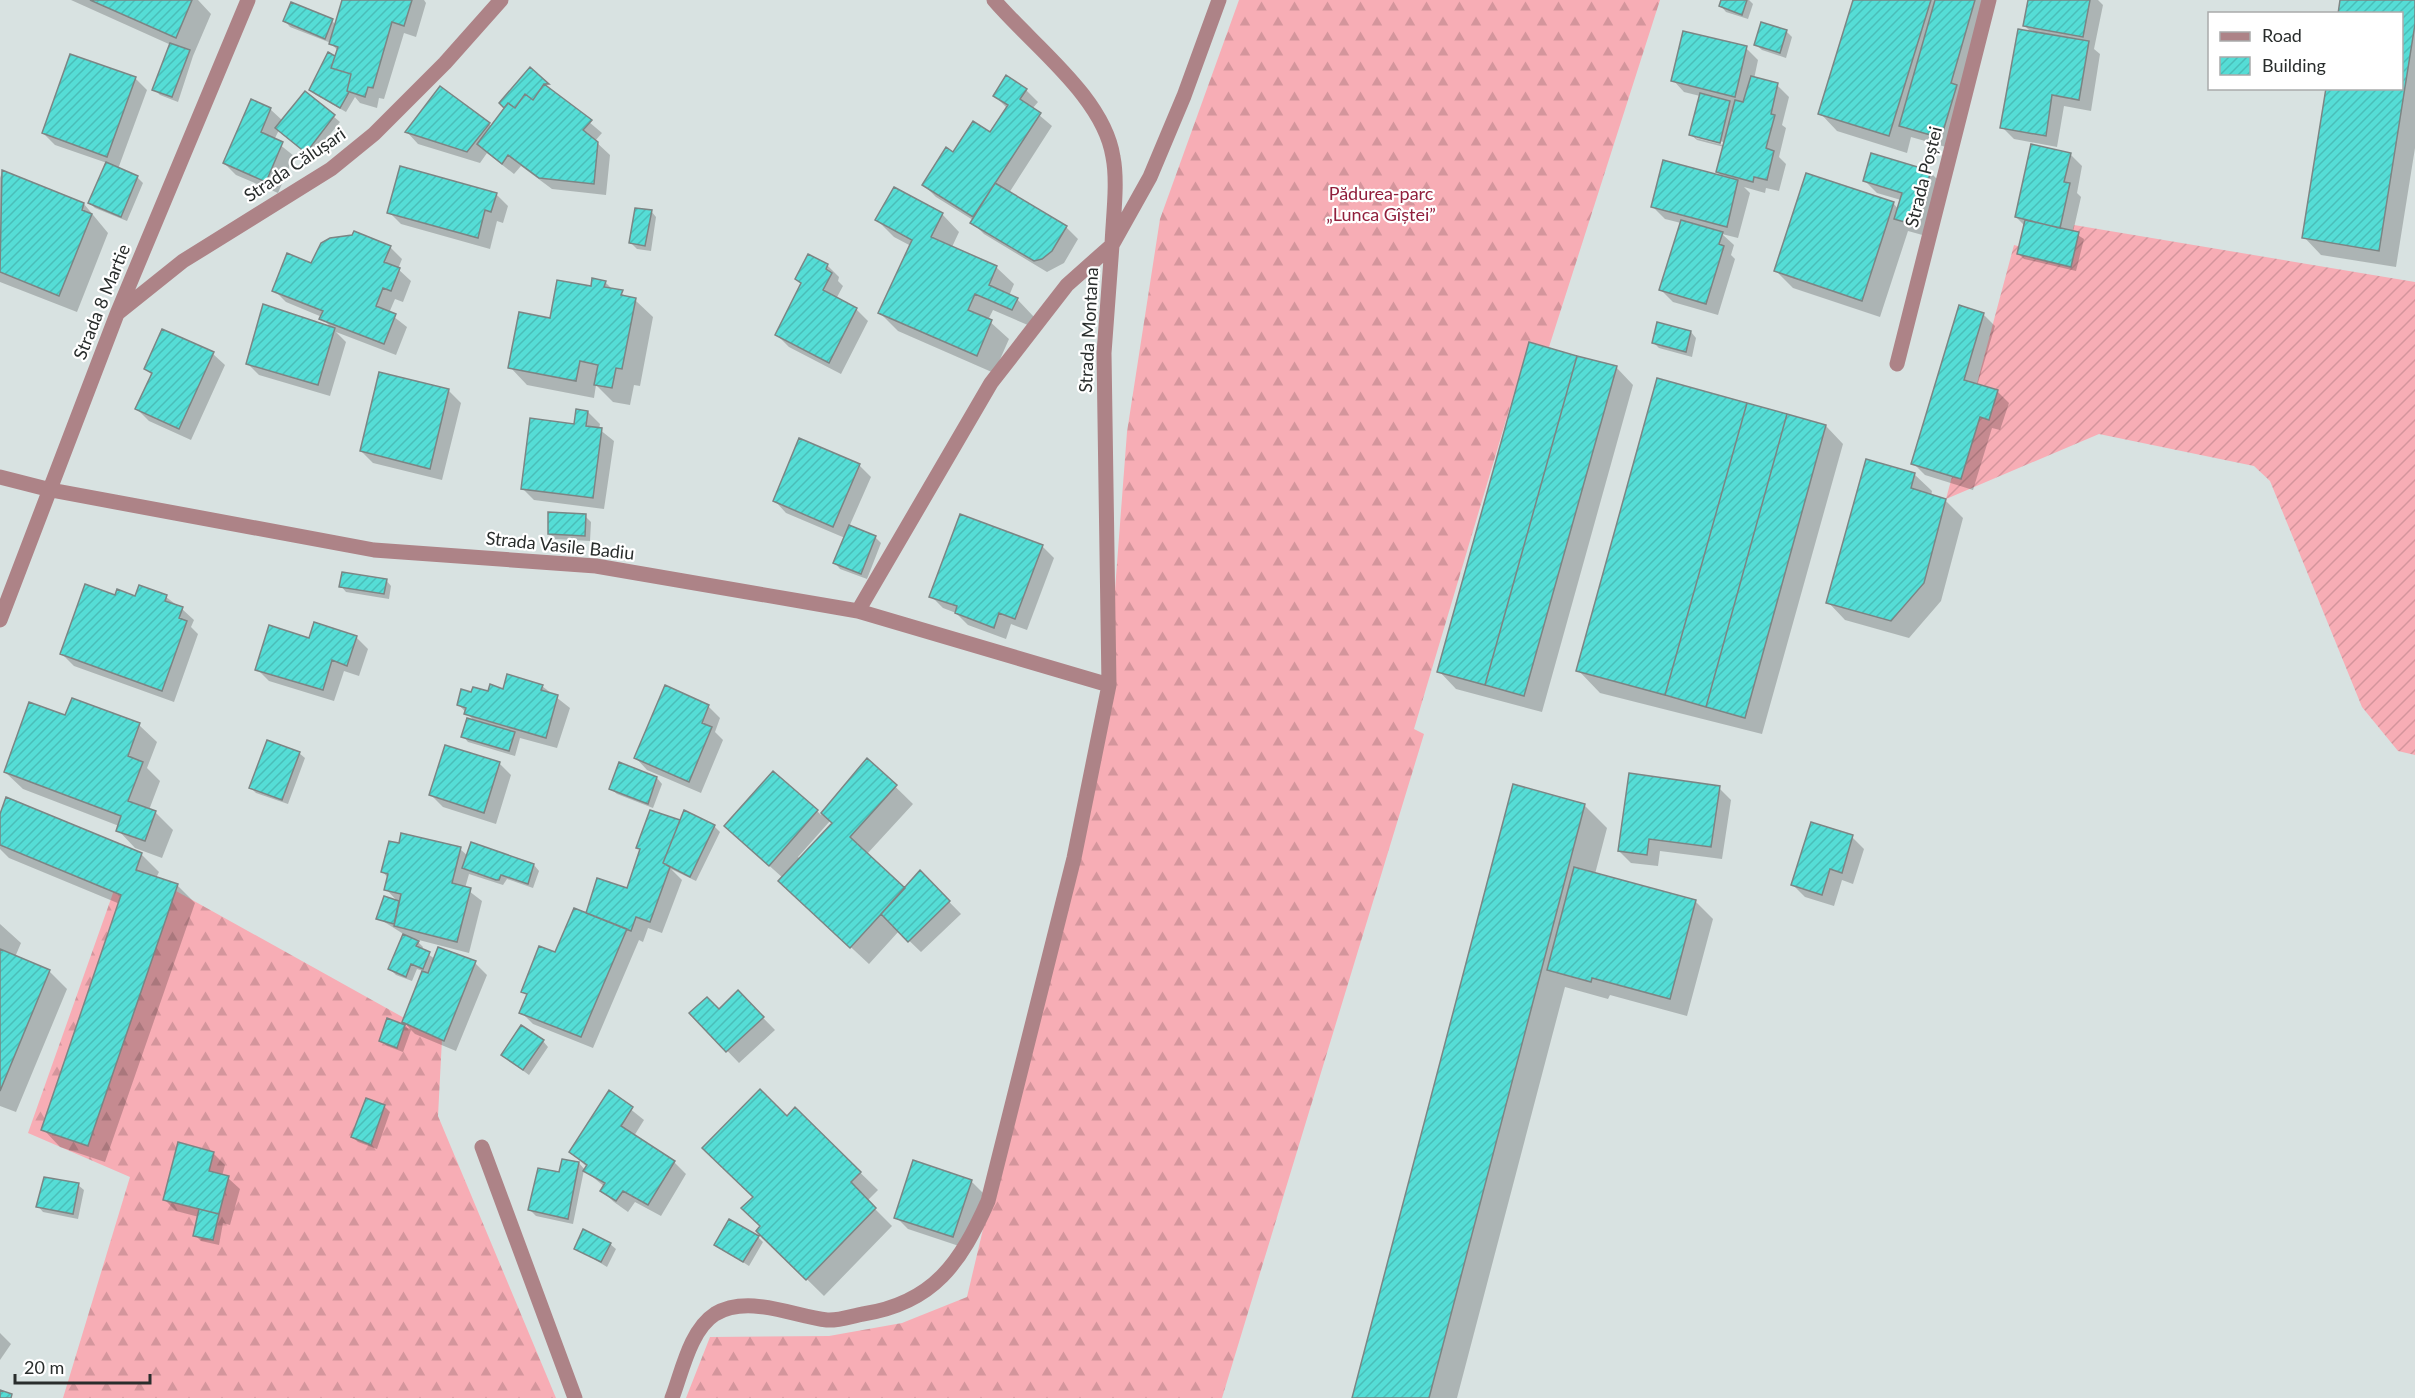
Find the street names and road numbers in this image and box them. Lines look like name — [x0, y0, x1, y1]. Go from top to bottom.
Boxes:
street label: Strada Călușari — [240, 122, 349, 206]
street label: Strada Poștei — [1900, 124, 1946, 230]
street label: Strada 8 Martie — [68, 241, 134, 362]
street label: Strada Montana — [1074, 267, 1102, 393]
street label: Strada Vasile Badiu — [485, 526, 636, 564]

